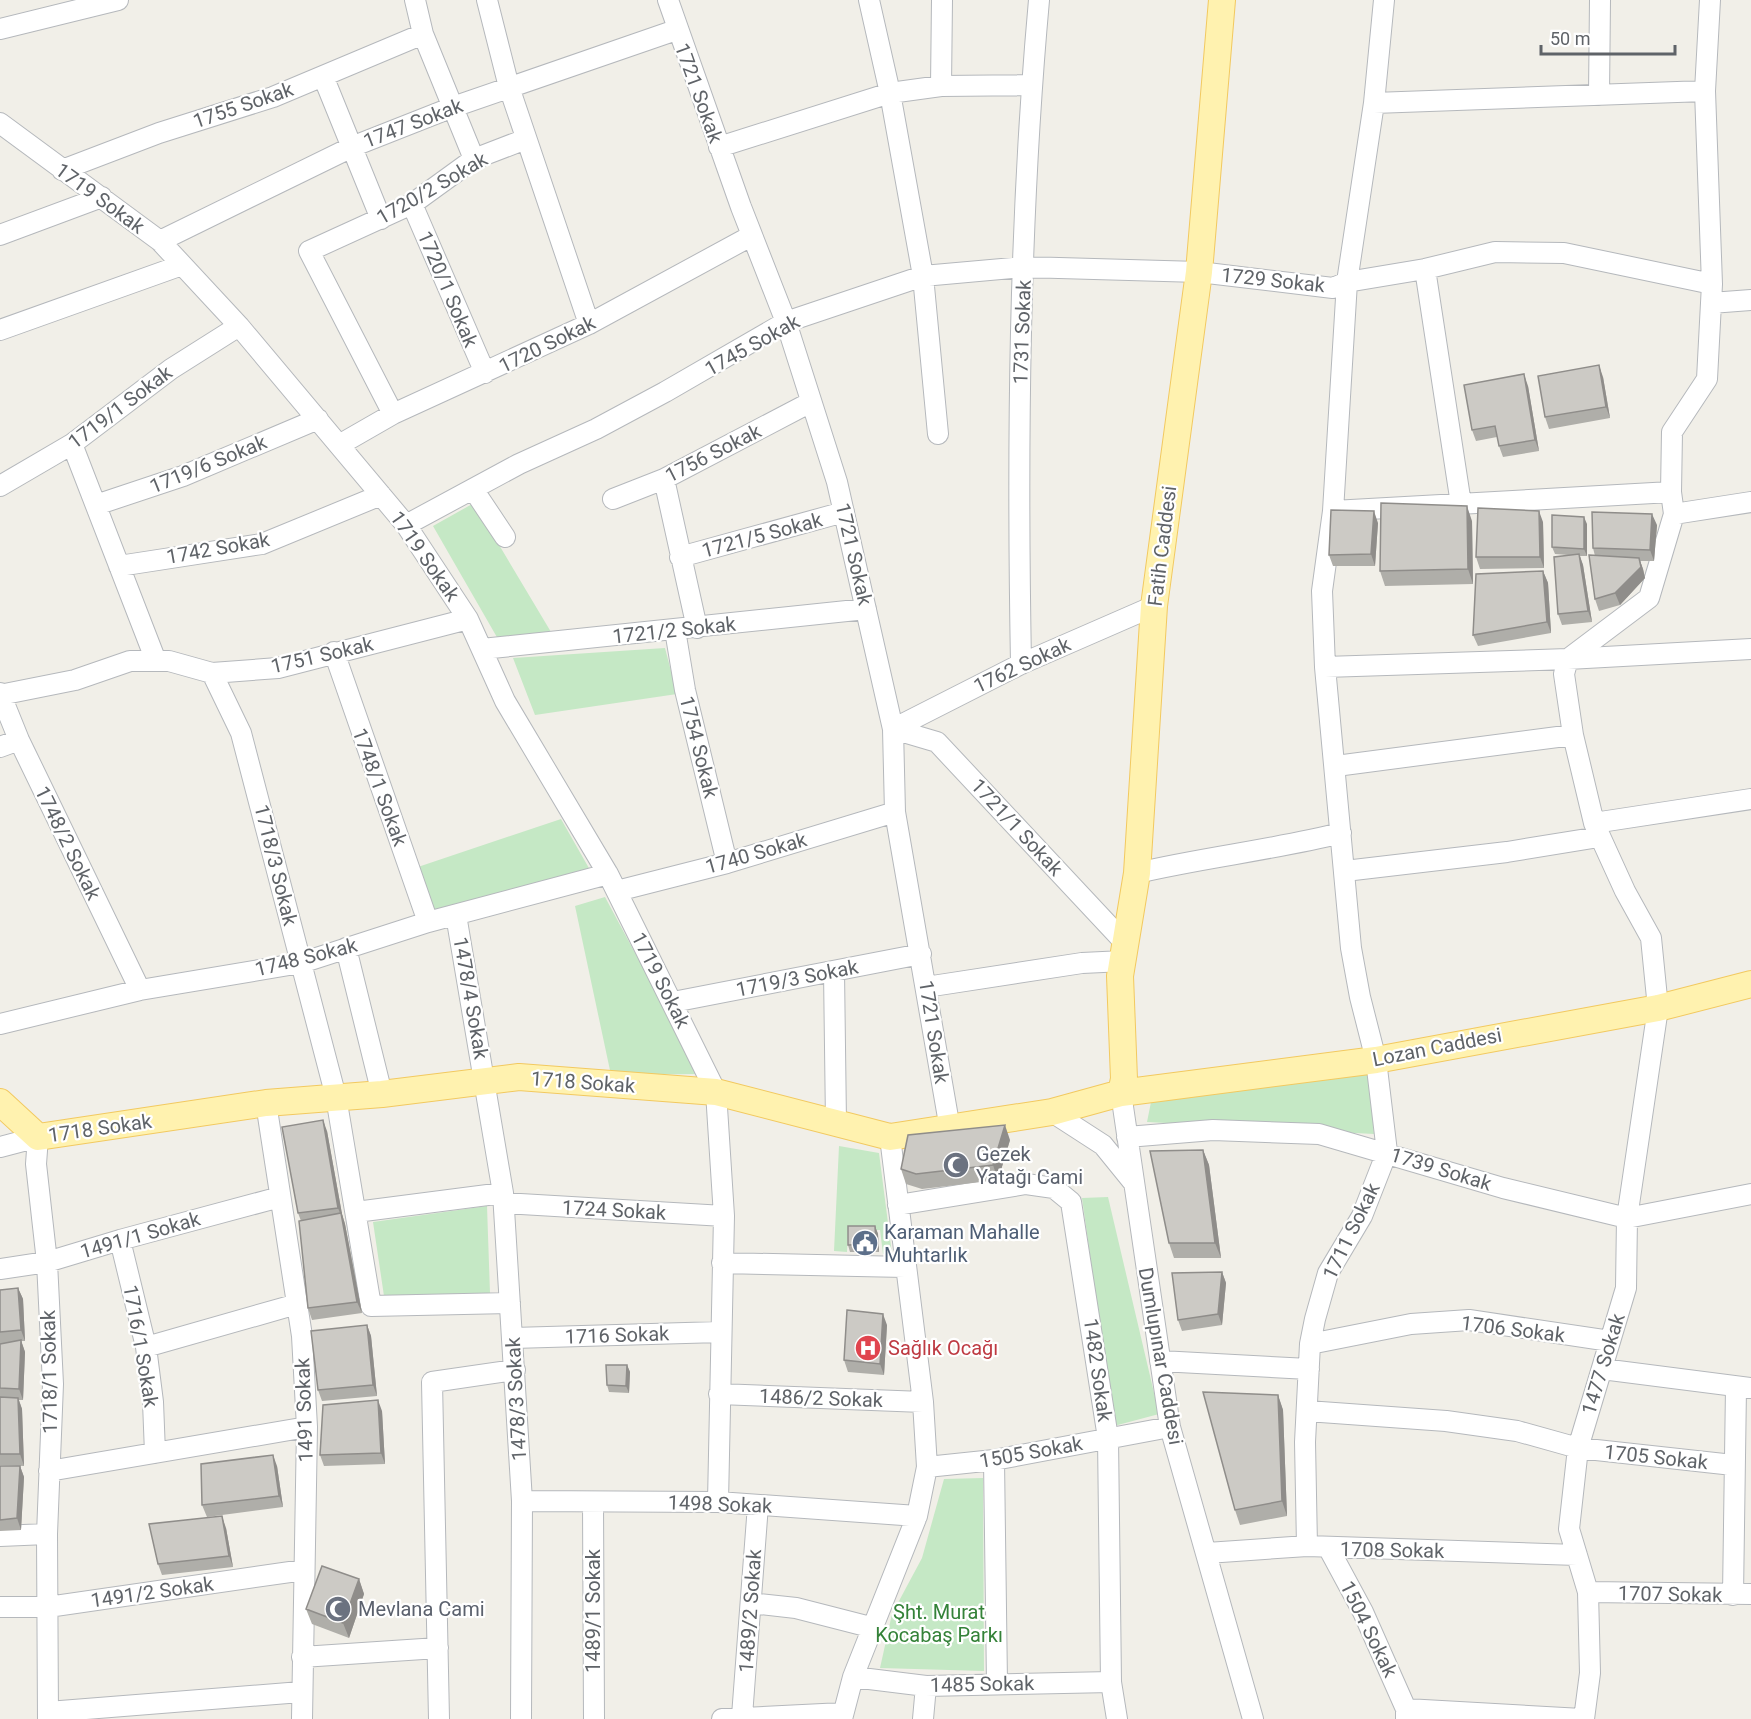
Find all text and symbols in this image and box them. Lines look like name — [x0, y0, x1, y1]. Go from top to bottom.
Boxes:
scale bar — [1541, 18, 1674, 56]
text: 50 m — [1550, 28, 1590, 49]
street label: 1721 Sokak — [670, 40, 728, 147]
street label: 1755 Sokak — [190, 76, 297, 133]
street label: 1747 Sokak — [360, 93, 467, 153]
street label: 1720/2 Sokak — [372, 146, 492, 229]
street label: 1719 Sokak — [51, 158, 150, 239]
street label: 1720/1 Sokak — [413, 227, 484, 351]
street label: 1729 Sokak — [1220, 263, 1327, 297]
street label: 1731 Sokak — [1008, 279, 1036, 385]
street label: 1745 Sokak — [701, 309, 804, 381]
street label: 1720 Sokak — [495, 310, 600, 378]
street label: 1719/1 Sokak — [63, 360, 177, 454]
street label: 1756 Sokak — [661, 418, 766, 487]
street label: 1719/6 Sokak — [146, 429, 271, 498]
street label: Fatih Caddesi — [1143, 484, 1181, 608]
street label: 1721 Sokak — [831, 500, 878, 608]
street label: 1719 Sokak — [385, 506, 465, 606]
street label: 1721/5 Sokak — [699, 507, 826, 563]
street label: 1742 Sokak — [165, 527, 272, 569]
street label: 1721/2 Sokak — [611, 612, 738, 648]
street label: 1751 Sokak — [268, 631, 376, 678]
street label: 1762 Sokak — [970, 632, 1075, 698]
street label: 1754 Sokak — [675, 693, 723, 801]
street label: 1748/1 Sokak — [348, 725, 413, 850]
street label: 1721/1 Sokak — [966, 774, 1069, 881]
street label: 1748/2 Sokak — [30, 782, 106, 905]
street label: 1718/3 Sokak — [249, 802, 303, 929]
street label: 1740 Sokak — [703, 827, 810, 879]
street label: 1719 Sokak — [627, 928, 696, 1033]
street label: 1748 Sokak — [252, 933, 360, 981]
street label: 1478/4 Sokak — [448, 935, 494, 1062]
street label: 1719/3 Sokak — [734, 954, 861, 1002]
street label: 1721 Sokak — [914, 979, 954, 1086]
street label: Lozan Caddesi — [1370, 1023, 1504, 1071]
street label: 1718 Sokak — [530, 1066, 637, 1098]
street label: 1718 Sokak — [47, 1109, 154, 1147]
place label: Gezek Yatağı Cami — [976, 1142, 1083, 1189]
street label: 1739 Sokak — [1388, 1142, 1495, 1196]
mosque icon: Gezek Yatağı Cami — [941, 1150, 971, 1180]
street label: 1711 Sokak — [1317, 1178, 1385, 1283]
street label: 1724 Sokak — [561, 1195, 668, 1225]
street label: 1491/1 Sokak — [77, 1206, 204, 1264]
place label: Karaman Mahalle Muhtarlık — [884, 1220, 1040, 1267]
public building icon: Karaman Mahalle Muhtarlık — [850, 1228, 880, 1258]
street label: Dumlupınar Caddesi — [1134, 1265, 1188, 1447]
street label: 1716/1 Sokak — [118, 1283, 164, 1410]
street label: 1718/1 Sokak — [36, 1309, 62, 1434]
street label: 1477 Sokak — [1576, 1310, 1630, 1417]
street label: 1706 Sokak — [1460, 1311, 1567, 1347]
street label: 1482 Sokak — [1079, 1317, 1117, 1424]
street label: 1716 Sokak — [564, 1321, 670, 1349]
hospital icon: Sağlık Ocağı — [853, 1333, 883, 1363]
street label: 1478/3 Sokak — [501, 1336, 531, 1461]
place label: Sağlık Ocağı — [888, 1336, 998, 1360]
street label: 1491 Sokak — [290, 1357, 318, 1463]
street label: 1486/2 Sokak — [759, 1384, 884, 1412]
street label: 1505 Sokak — [978, 1431, 1085, 1473]
street label: 1705 Sokak — [1603, 1440, 1710, 1474]
street label: 1498 Sokak — [667, 1490, 773, 1518]
street label: 1708 Sokak — [1340, 1537, 1445, 1563]
street label: 1489/1 Sokak — [581, 1548, 605, 1673]
street label: 1489/2 Sokak — [734, 1548, 766, 1674]
street label: 1491/2 Sokak — [89, 1571, 216, 1613]
street label: 1504 Sokak — [1335, 1577, 1403, 1682]
street label: 1707 Sokak — [1618, 1581, 1723, 1607]
mosque icon: Mevlana Cami — [323, 1594, 353, 1624]
place label: Mevlana Cami — [358, 1597, 485, 1621]
park label: Şht. Murat Kocabaş Parkı — [875, 1600, 1003, 1647]
street label: 1485 Sokak — [930, 1671, 1035, 1697]

